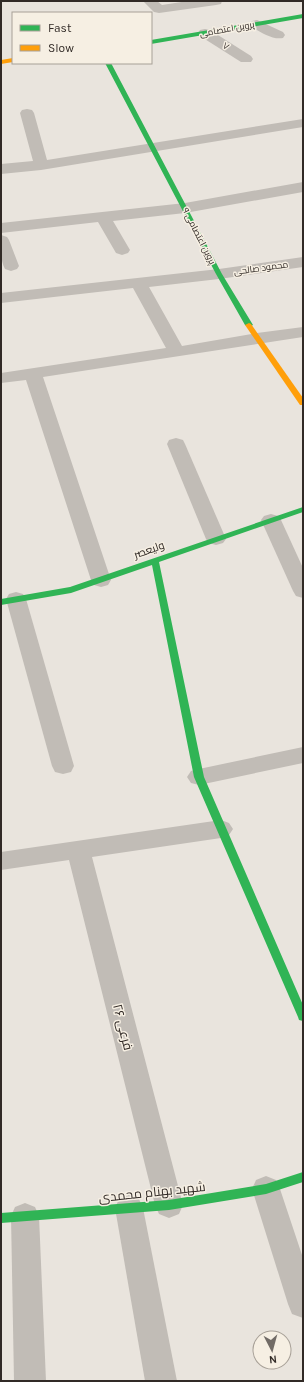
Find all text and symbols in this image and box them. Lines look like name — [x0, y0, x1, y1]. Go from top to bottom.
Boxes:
legend — [12, 12, 152, 64]
street label: پروین اعتصامی — [199, 19, 256, 40]
text: Fast — [48, 21, 72, 35]
street label: ۷ — [221, 40, 231, 52]
text: Slow — [48, 41, 74, 55]
street label: پروین اعتصامی ۹ — [180, 206, 218, 267]
street label: محمود صالحی — [233, 259, 289, 277]
street label: ولیعصر — [131, 539, 166, 562]
street label: فرعی ۲۶ — [110, 1002, 136, 1052]
street label: شهید بهنام محمدی — [98, 1179, 207, 1207]
north arrow — [252, 1330, 292, 1370]
text: N — [268, 1353, 278, 1366]

